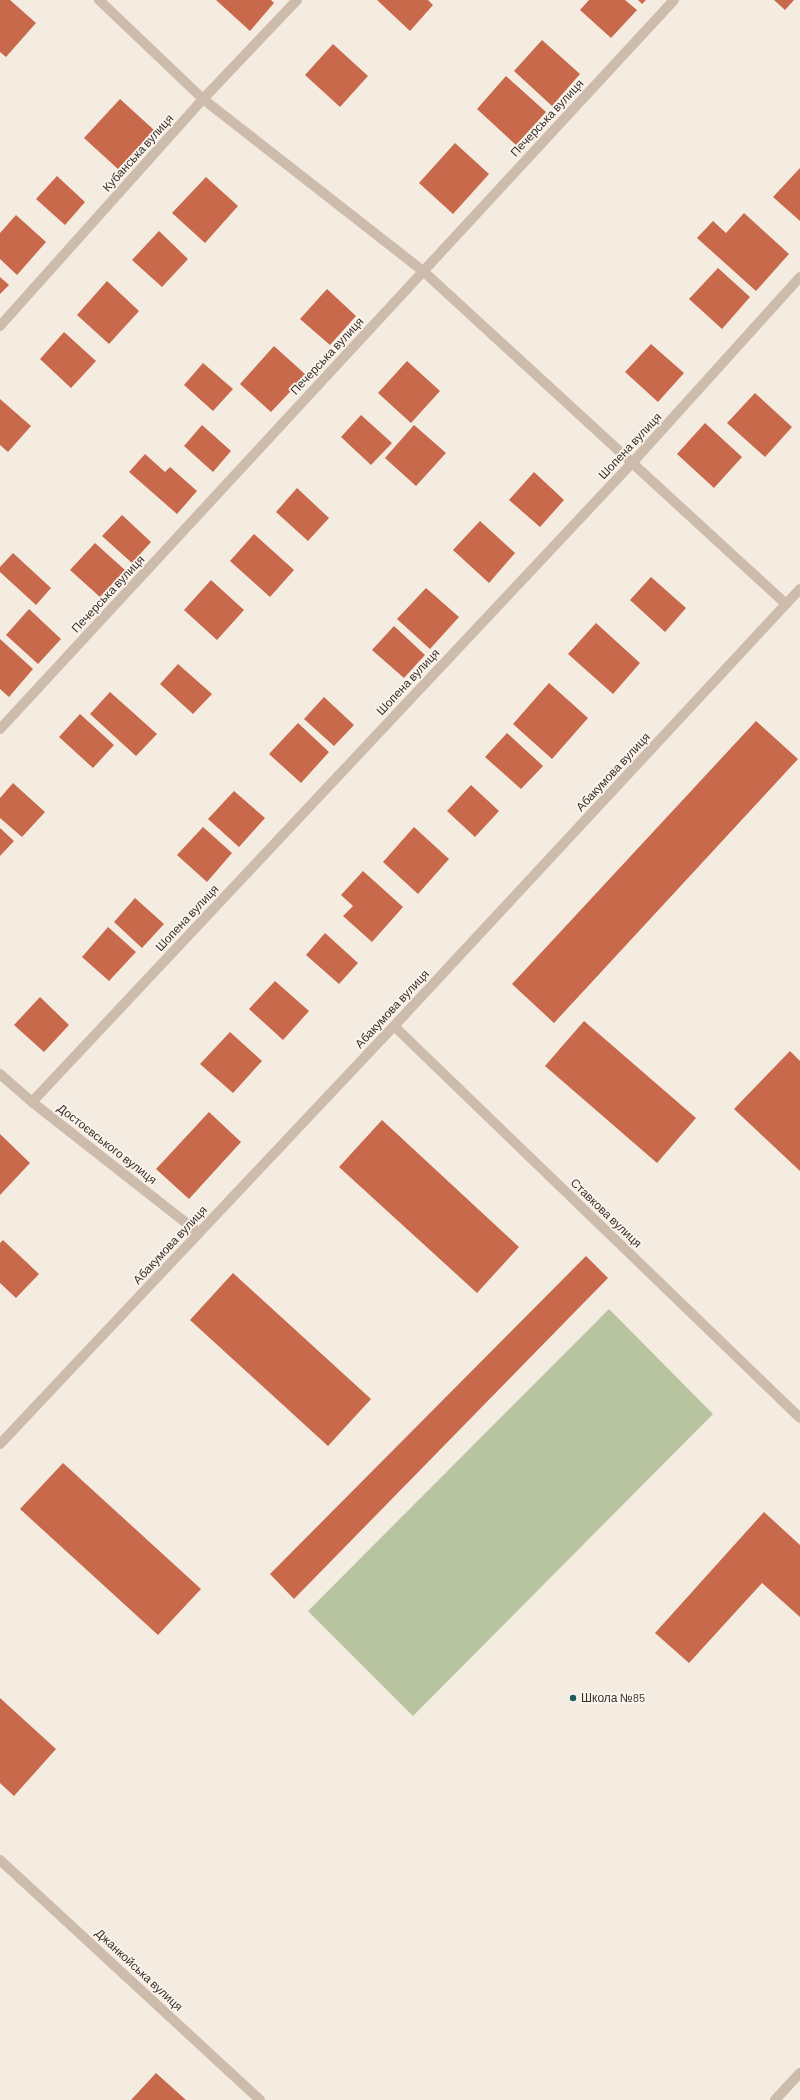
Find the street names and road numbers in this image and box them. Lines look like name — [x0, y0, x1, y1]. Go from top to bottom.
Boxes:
street label: Печерська вулиця — [508, 76, 586, 160]
street label: Кубанська вулиця — [100, 111, 176, 195]
street label: Печерська вулиця — [288, 314, 366, 398]
street label: Шопена вулиця — [596, 410, 664, 482]
street label: Печерська вулиця — [69, 552, 147, 636]
street label: Шопена вулиця — [374, 646, 442, 718]
street label: Абакумова вулиця — [573, 730, 653, 814]
street label: Шопена вулиця — [153, 882, 221, 954]
street label: Абакумова вулиця — [352, 967, 432, 1051]
street label: Достоєвського вулиця — [55, 1101, 159, 1187]
street label: Ставкова вулиця — [567, 1175, 645, 1251]
street label: Абакумова вулиця — [130, 1203, 210, 1287]
street label: Джанкойська вулиця — [92, 1926, 186, 2014]

